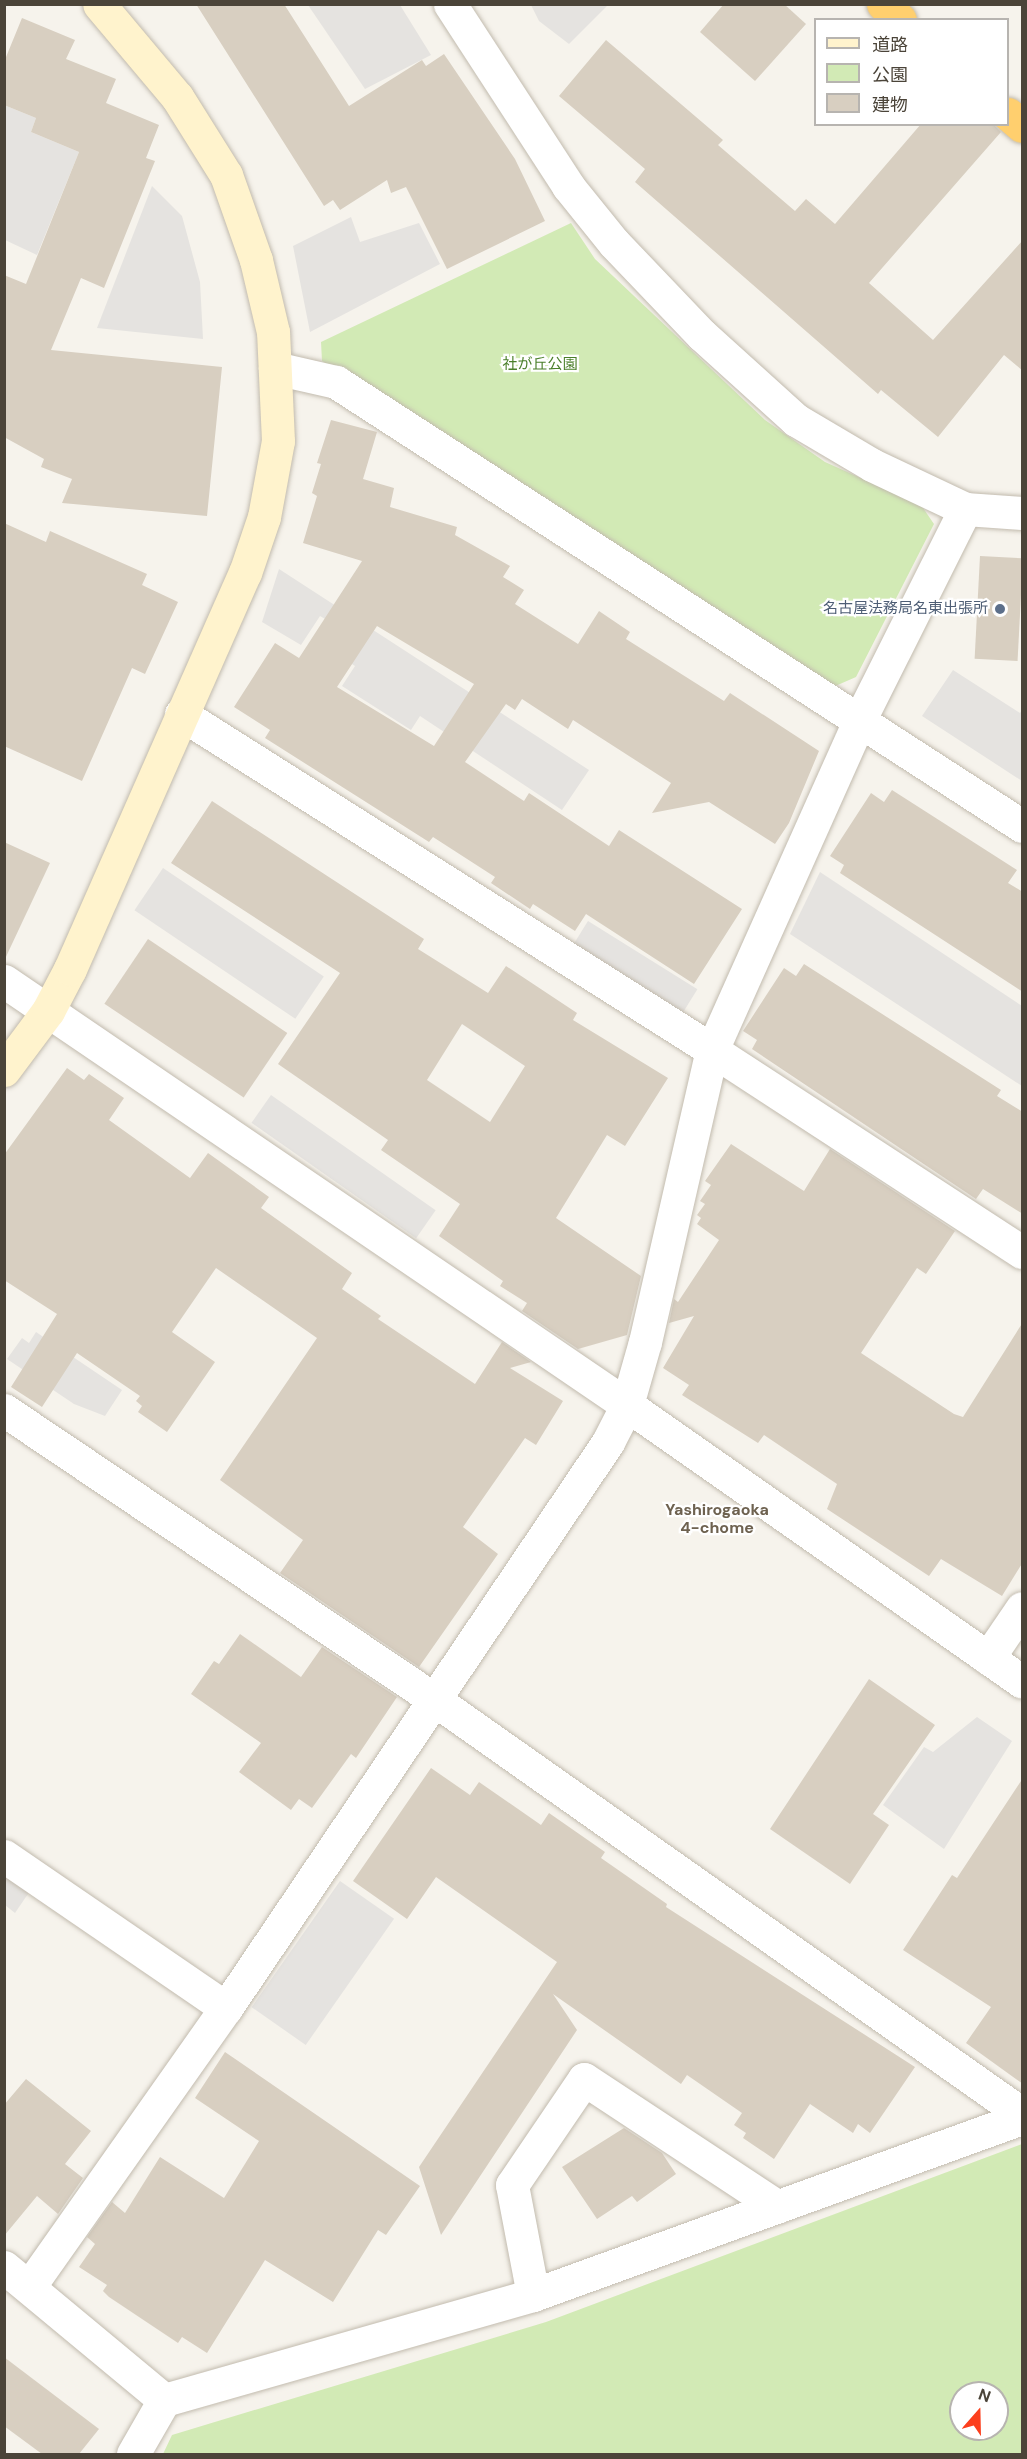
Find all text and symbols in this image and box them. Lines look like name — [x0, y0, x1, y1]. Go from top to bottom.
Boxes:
legend — [814, 18, 1009, 126]
text: 道路 — [872, 33, 908, 57]
text: 公園 — [872, 63, 908, 87]
text: 建物 — [872, 93, 908, 117]
park label: 社が丘公園 — [503, 356, 577, 374]
place label: 名古屋法務局名東出張所 — [823, 600, 988, 618]
marker: 名古屋法務局名東出張所 — [993, 602, 1007, 616]
district label: Yashirogaoka 4-chome — [665, 1500, 769, 1538]
north arrow — [949, 2381, 1009, 2441]
text: N — [976, 2384, 994, 2407]

